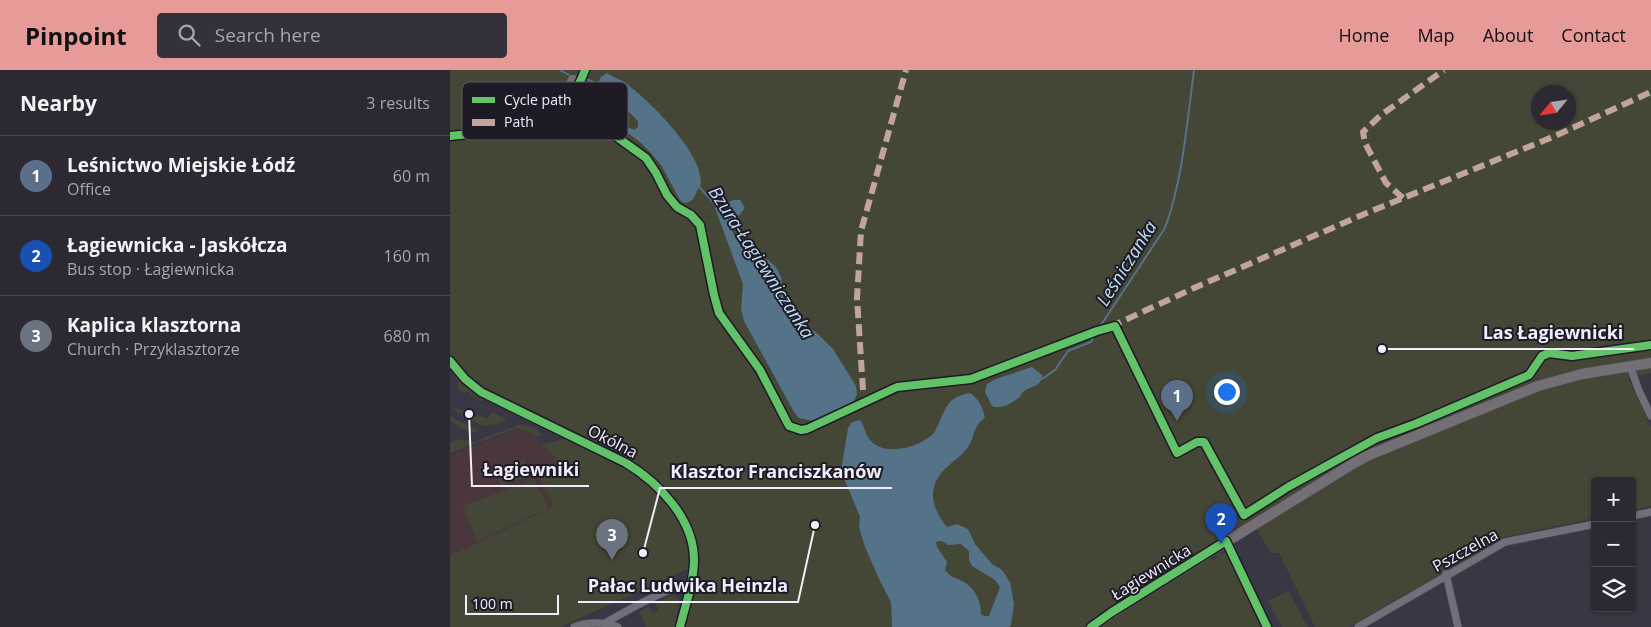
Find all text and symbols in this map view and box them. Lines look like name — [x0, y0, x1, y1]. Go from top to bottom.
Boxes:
search box — [157, 13, 507, 58]
text: Pinpoint — [25, 19, 127, 52]
icon: search — [175, 21, 203, 49]
text: Search here — [215, 22, 321, 48]
text: Home — [1339, 23, 1389, 47]
text: Map — [1417, 23, 1455, 47]
text: About — [1483, 23, 1533, 47]
text: Contact — [1561, 23, 1626, 47]
legend — [462, 82, 628, 140]
north arrow — [1531, 85, 1576, 130]
text: Nearby — [20, 89, 97, 117]
text: Cycle path — [504, 90, 572, 109]
text: 3 results — [366, 92, 430, 114]
text: Path — [504, 112, 534, 131]
text: Leśnictwo Miejskie Łódź — [67, 152, 295, 178]
text: 1 — [31, 165, 41, 187]
text: 60 m — [393, 165, 430, 187]
text: Office — [67, 178, 111, 200]
water label: Bzura-Łagiewniczanka — [704, 181, 820, 343]
water label: Leśniczanka — [1090, 216, 1162, 310]
text: Łagiewnicka - Jaskółcza — [67, 232, 288, 258]
text: 2 — [31, 245, 41, 267]
text: 160 m — [384, 245, 430, 267]
text: Bus stop · Łagiewnicka — [67, 258, 234, 280]
text: Kaplica klasztorna — [67, 312, 241, 338]
callout: Las Łagiewnicki — [1473, 316, 1634, 349]
text: Las Łagiewnicki — [1483, 320, 1623, 344]
text: 3 — [31, 325, 41, 347]
text: 680 m — [384, 325, 430, 347]
text: Church · Przyklasztorze — [67, 338, 240, 360]
your location — [1214, 379, 1240, 405]
pin: 1 — [1161, 380, 1193, 421]
street label: Okólna — [584, 419, 642, 463]
callout: Łagiewniki — [472, 453, 589, 486]
callout: Klasztor Franciszkanów — [660, 455, 892, 488]
text: Łagiewniki — [483, 457, 579, 481]
text: Klasztor Franciszkanów — [670, 459, 882, 483]
map controls — [1591, 477, 1636, 612]
button: + — [1591, 477, 1636, 522]
pin: 2 — [1205, 503, 1237, 544]
pin: 3 — [596, 519, 628, 560]
button: − — [1591, 522, 1636, 567]
street label: Pszczelna — [1428, 523, 1502, 577]
street label: Łagiewnicka — [1107, 539, 1195, 605]
button: layers — [1591, 567, 1636, 612]
callout: Pałac Ludwika Heinzla — [578, 569, 798, 602]
text: Pałac Ludwika Heinzla — [588, 573, 788, 597]
scale bar — [465, 592, 559, 615]
text: 100 m — [472, 594, 513, 613]

